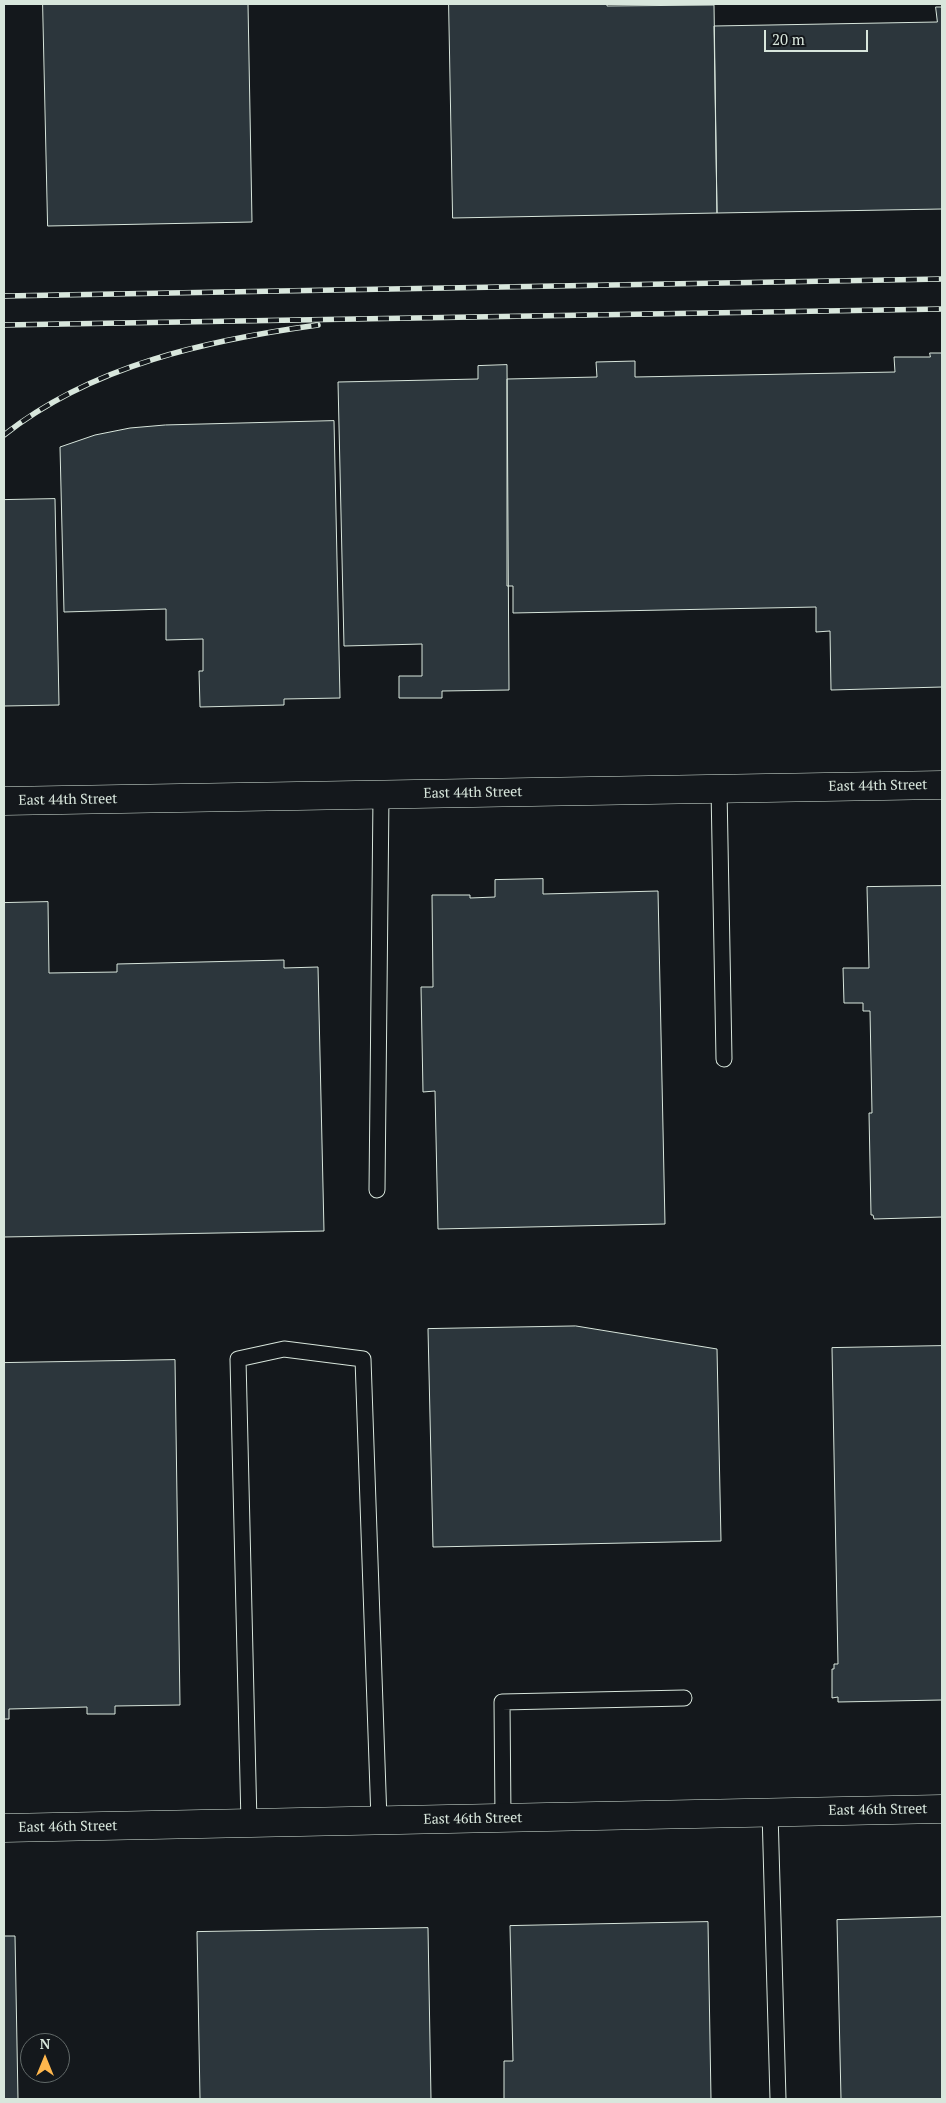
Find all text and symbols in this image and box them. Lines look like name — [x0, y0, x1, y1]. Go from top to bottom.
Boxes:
scale bar — [766, 20, 870, 52]
text: 20 m — [772, 29, 805, 49]
street label: East 44th Street — [828, 777, 928, 795]
street label: East 44th Street — [423, 784, 523, 802]
street label: East 44th Street — [18, 791, 118, 809]
street label: East 46th Street — [828, 1801, 928, 1819]
street label: East 46th Street — [423, 1810, 523, 1828]
street label: East 46th Street — [18, 1818, 118, 1836]
north arrow — [20, 2033, 70, 2083]
text: N — [40, 2034, 50, 2053]

